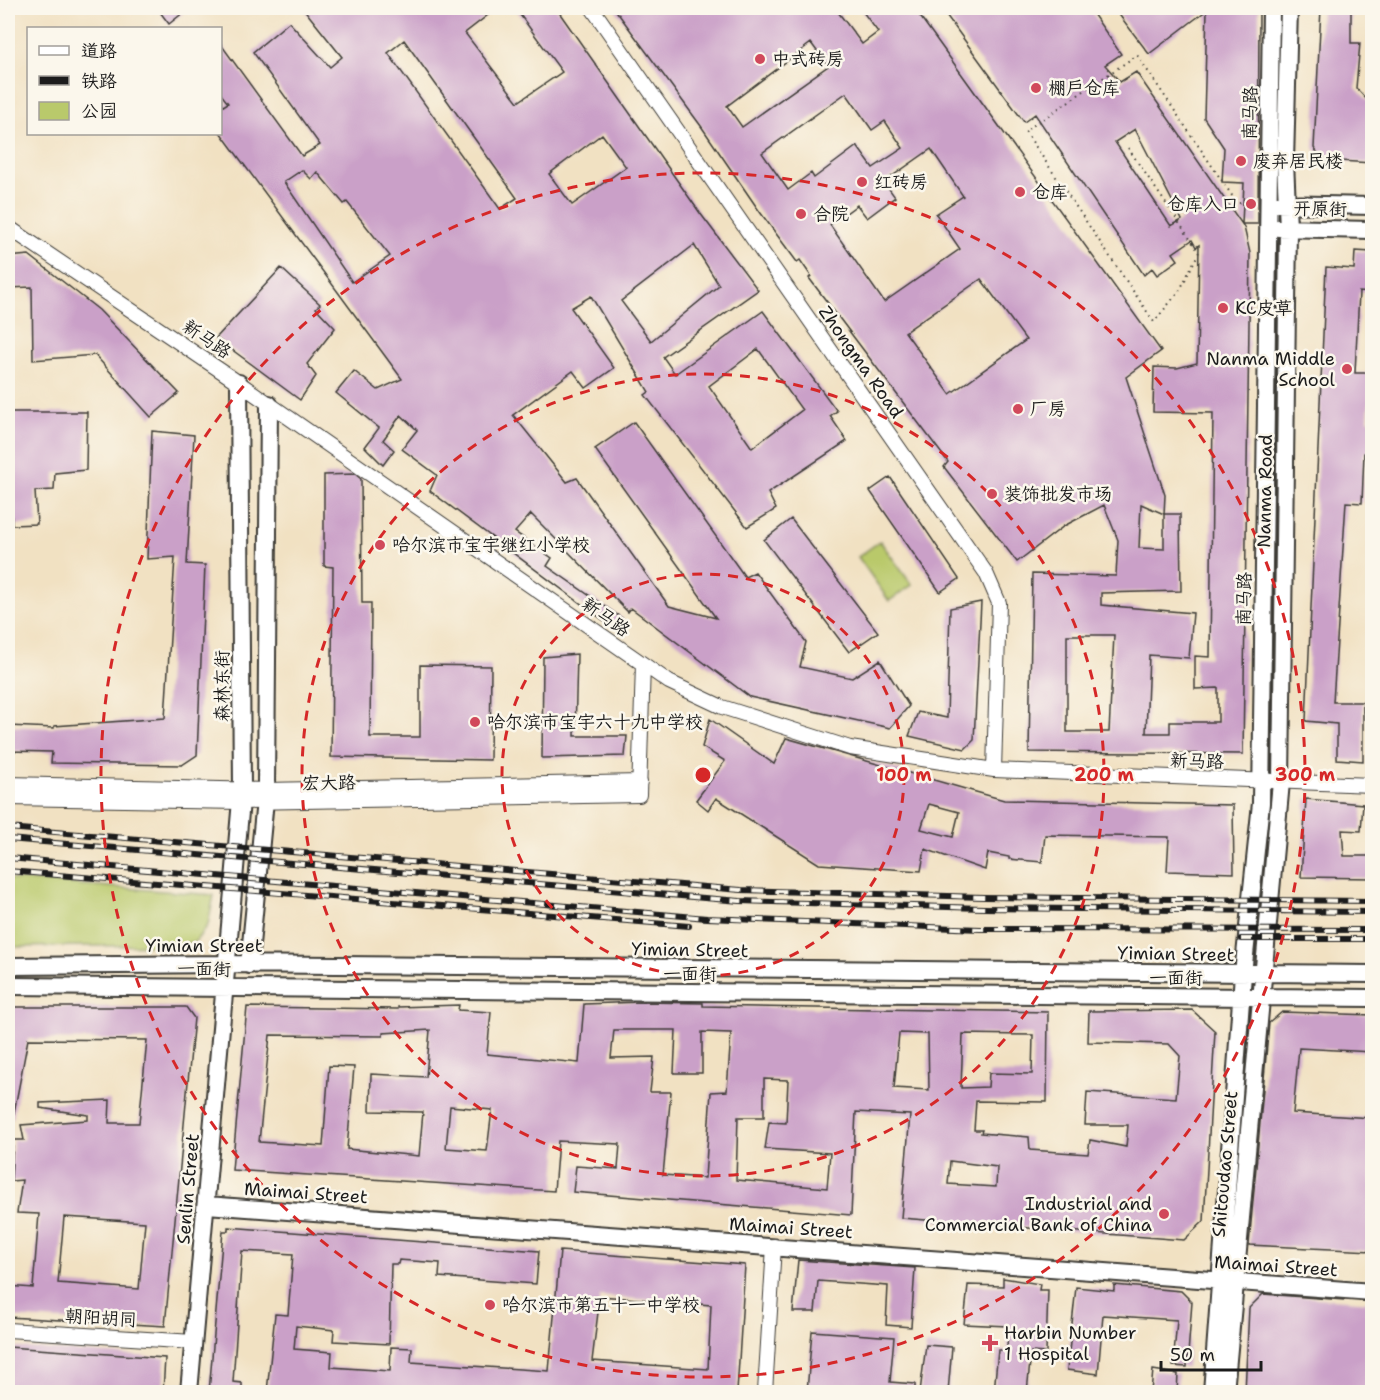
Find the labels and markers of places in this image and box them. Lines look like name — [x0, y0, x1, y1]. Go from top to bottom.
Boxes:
place label: 中式砖房 — [772, 47, 844, 71]
marker: 中式砖房 — [753, 52, 767, 66]
place label: 棚户仓库 — [1048, 76, 1120, 100]
marker: 棚户仓库 — [1029, 81, 1043, 95]
place label: 废弃居民楼 — [1253, 149, 1343, 173]
marker: 废弃居民楼 — [1234, 154, 1248, 168]
place label: 红砖房 — [874, 170, 928, 194]
marker: 红砖房 — [855, 175, 869, 189]
place label: 仓库 — [1032, 180, 1068, 204]
marker: 仓库 — [1013, 185, 1027, 199]
place label: 仓库入口 — [1167, 192, 1239, 216]
marker: 仓库入口 — [1244, 197, 1258, 211]
place label: 合院 — [813, 202, 849, 226]
marker: 合院 — [794, 207, 808, 221]
place label: KC皮草 — [1235, 296, 1293, 320]
marker: KC皮草 — [1216, 301, 1230, 315]
place label: Nanma Middle School — [1206, 347, 1336, 392]
marker: Nanma Middle School — [1340, 362, 1354, 376]
place label: 厂房 — [1030, 397, 1066, 421]
marker: 厂房 — [1011, 402, 1025, 416]
place label: 装饰批发市场 — [1004, 482, 1112, 506]
marker: 装饰批发市场 — [985, 487, 999, 501]
place label: 哈尔滨市宝宇继红小学校 — [392, 533, 590, 557]
marker: 哈尔滨市宝宇继红小学校 — [373, 538, 387, 552]
place label: 哈尔滨市宝宇六十九中学校 — [487, 710, 703, 734]
marker: 哈尔滨市宝宇六十九中学校 — [468, 715, 482, 729]
centre of rings — [693, 765, 713, 785]
place label: Industrial and Commercial Bank of China — [925, 1192, 1152, 1237]
marker: Industrial and Commercial Bank of China — [1157, 1207, 1171, 1221]
place label: 哈尔滨市第五十一中学校 — [502, 1293, 700, 1317]
marker: 哈尔滨市第五十一中学校 — [483, 1298, 497, 1312]
place label: Harbin Number 1 Hospital — [1004, 1321, 1137, 1366]
marker: Harbin Number 1 Hospital — [981, 1334, 999, 1352]

